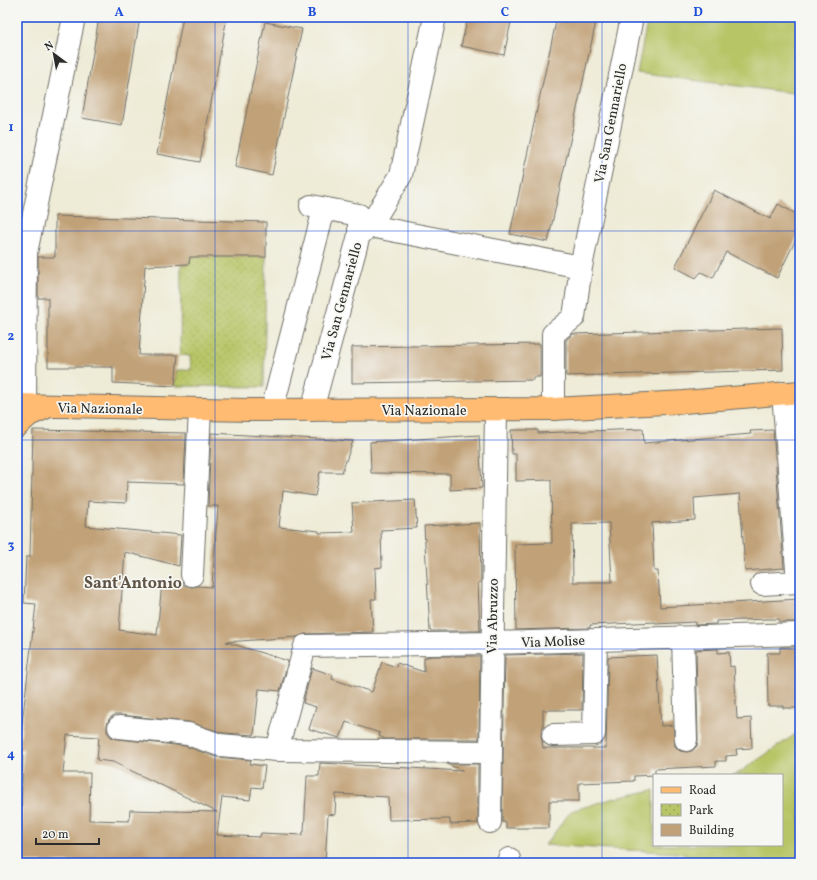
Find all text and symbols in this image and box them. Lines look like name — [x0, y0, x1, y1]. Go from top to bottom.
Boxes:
text: A — [114, 4, 124, 22]
text: B — [308, 4, 317, 22]
text: C — [501, 4, 509, 22]
text: D — [693, 4, 703, 22]
north arrow — [34, 34, 74, 74]
text: N — [42, 38, 57, 55]
street label: Via San Gennariello — [591, 62, 632, 185]
text: 1 — [8, 119, 14, 137]
street label: Via San Gennariello — [318, 240, 367, 363]
text: 2 — [8, 328, 15, 346]
street label: Via Nazionale — [57, 399, 143, 420]
street label: Via Nazionale — [381, 402, 467, 421]
text: 3 — [8, 537, 15, 555]
district label: Sant'Antonio — [84, 573, 182, 595]
street label: Via Abruzzo — [483, 578, 504, 654]
street label: Via Molise — [521, 632, 586, 653]
text: 4 — [7, 746, 15, 764]
legend — [653, 774, 783, 846]
text: Road — [689, 783, 716, 799]
text: Park — [689, 803, 714, 819]
scale bar — [36, 820, 99, 846]
text: Building — [689, 823, 734, 839]
text: 20 m — [42, 827, 69, 843]

